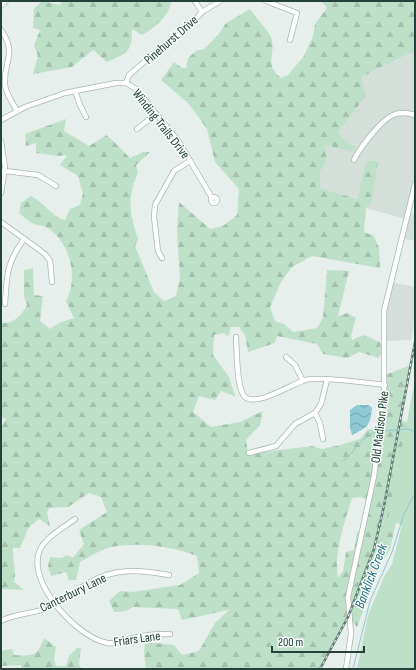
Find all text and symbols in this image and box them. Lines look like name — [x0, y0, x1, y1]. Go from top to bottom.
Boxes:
street label: Pinehurst Drive — [141, 12, 201, 68]
street label: Winding Trails Drive — [129, 86, 193, 162]
street label: Old Madison Pike — [368, 390, 392, 464]
water label: Banklick Creek — [351, 541, 391, 611]
street label: Canterbury Lane — [37, 570, 109, 616]
street label: Friars Lane — [113, 628, 161, 650]
scale bar — [272, 628, 364, 654]
text: 200 m — [278, 635, 304, 650]

